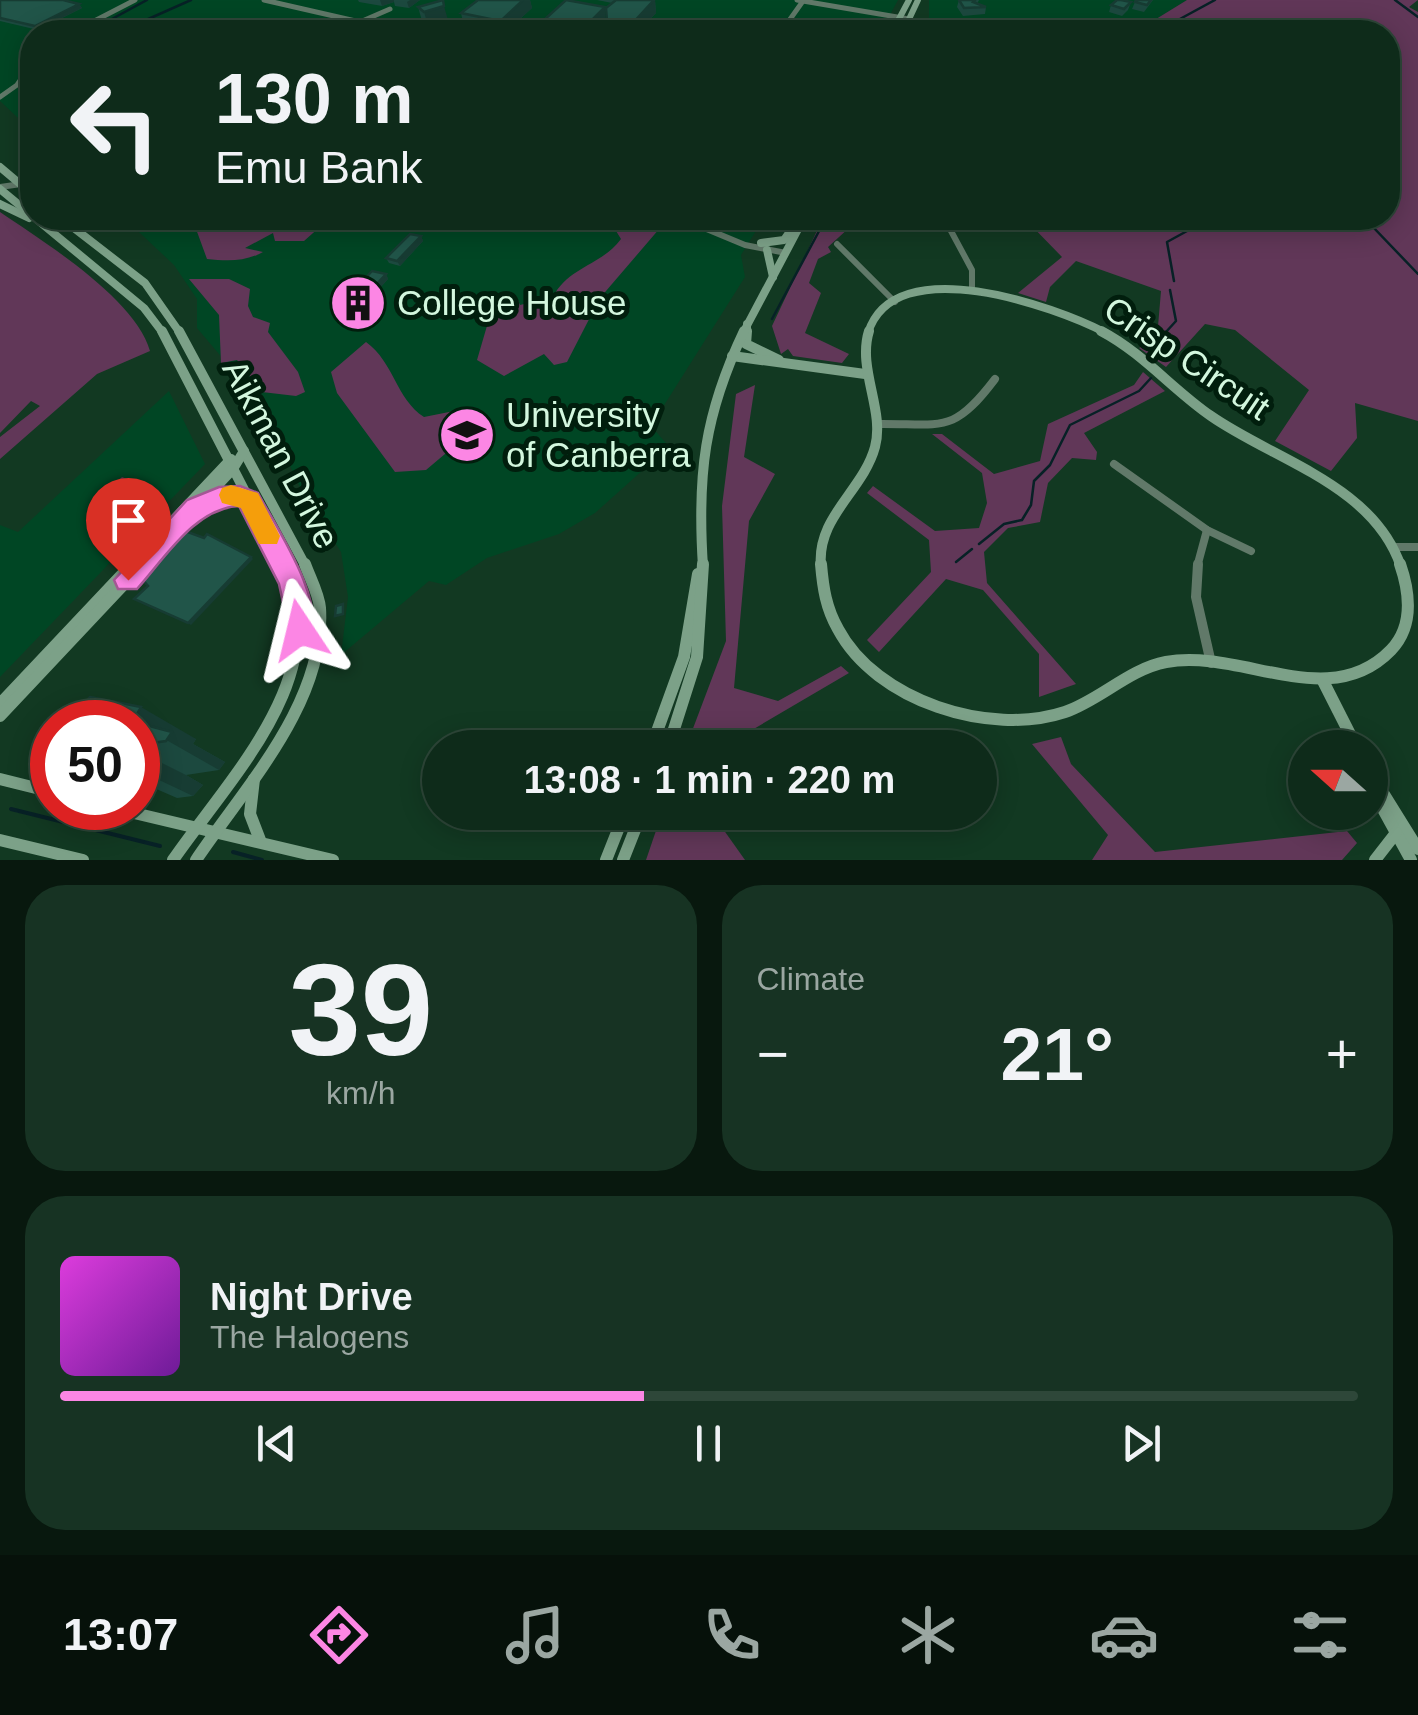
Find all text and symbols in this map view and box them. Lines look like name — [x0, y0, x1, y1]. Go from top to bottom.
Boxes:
icon: left — [50, 60, 180, 190]
text: 130 m — [215, 60, 413, 138]
text: Emu Bank — [215, 142, 423, 193]
building icon: College House — [328, 273, 388, 333]
place label: College House — [397, 283, 627, 322]
street label: Crisp Circuit — [1097, 288, 1277, 427]
street label: Aikman Drive — [215, 353, 348, 555]
place label: University of Canberra — [506, 395, 691, 474]
school or university icon: University of Canberra — [437, 405, 497, 465]
pin — [86, 478, 171, 581]
icon: arrive — [101, 493, 156, 548]
position arrow — [248, 578, 352, 682]
speed limit sign: 50 — [30, 700, 160, 830]
north arrow — [1288, 730, 1388, 830]
map controls — [1288, 730, 1388, 830]
text: 13:08 · 1 min · 220 m — [524, 759, 895, 801]
text: 39 — [288, 937, 433, 1083]
text: Climate — [757, 961, 865, 997]
text: 21° — [1001, 1012, 1114, 1096]
text: − — [757, 1023, 789, 1085]
text: + — [1326, 1023, 1358, 1085]
text: km/h — [326, 1075, 395, 1111]
text: Night Drive — [210, 1276, 413, 1318]
text: The Halogens — [210, 1319, 409, 1355]
icon: previous — [249, 1416, 304, 1471]
icon: pause — [681, 1416, 736, 1471]
icon: next — [1114, 1416, 1169, 1471]
icon: directions — [304, 1600, 374, 1670]
icon: music — [500, 1600, 570, 1670]
icon: phone — [697, 1600, 767, 1670]
icon: climate — [893, 1600, 963, 1670]
icon: car — [1089, 1600, 1159, 1670]
icon: filters — [1285, 1600, 1355, 1670]
text: 13:07 — [63, 1609, 178, 1660]

